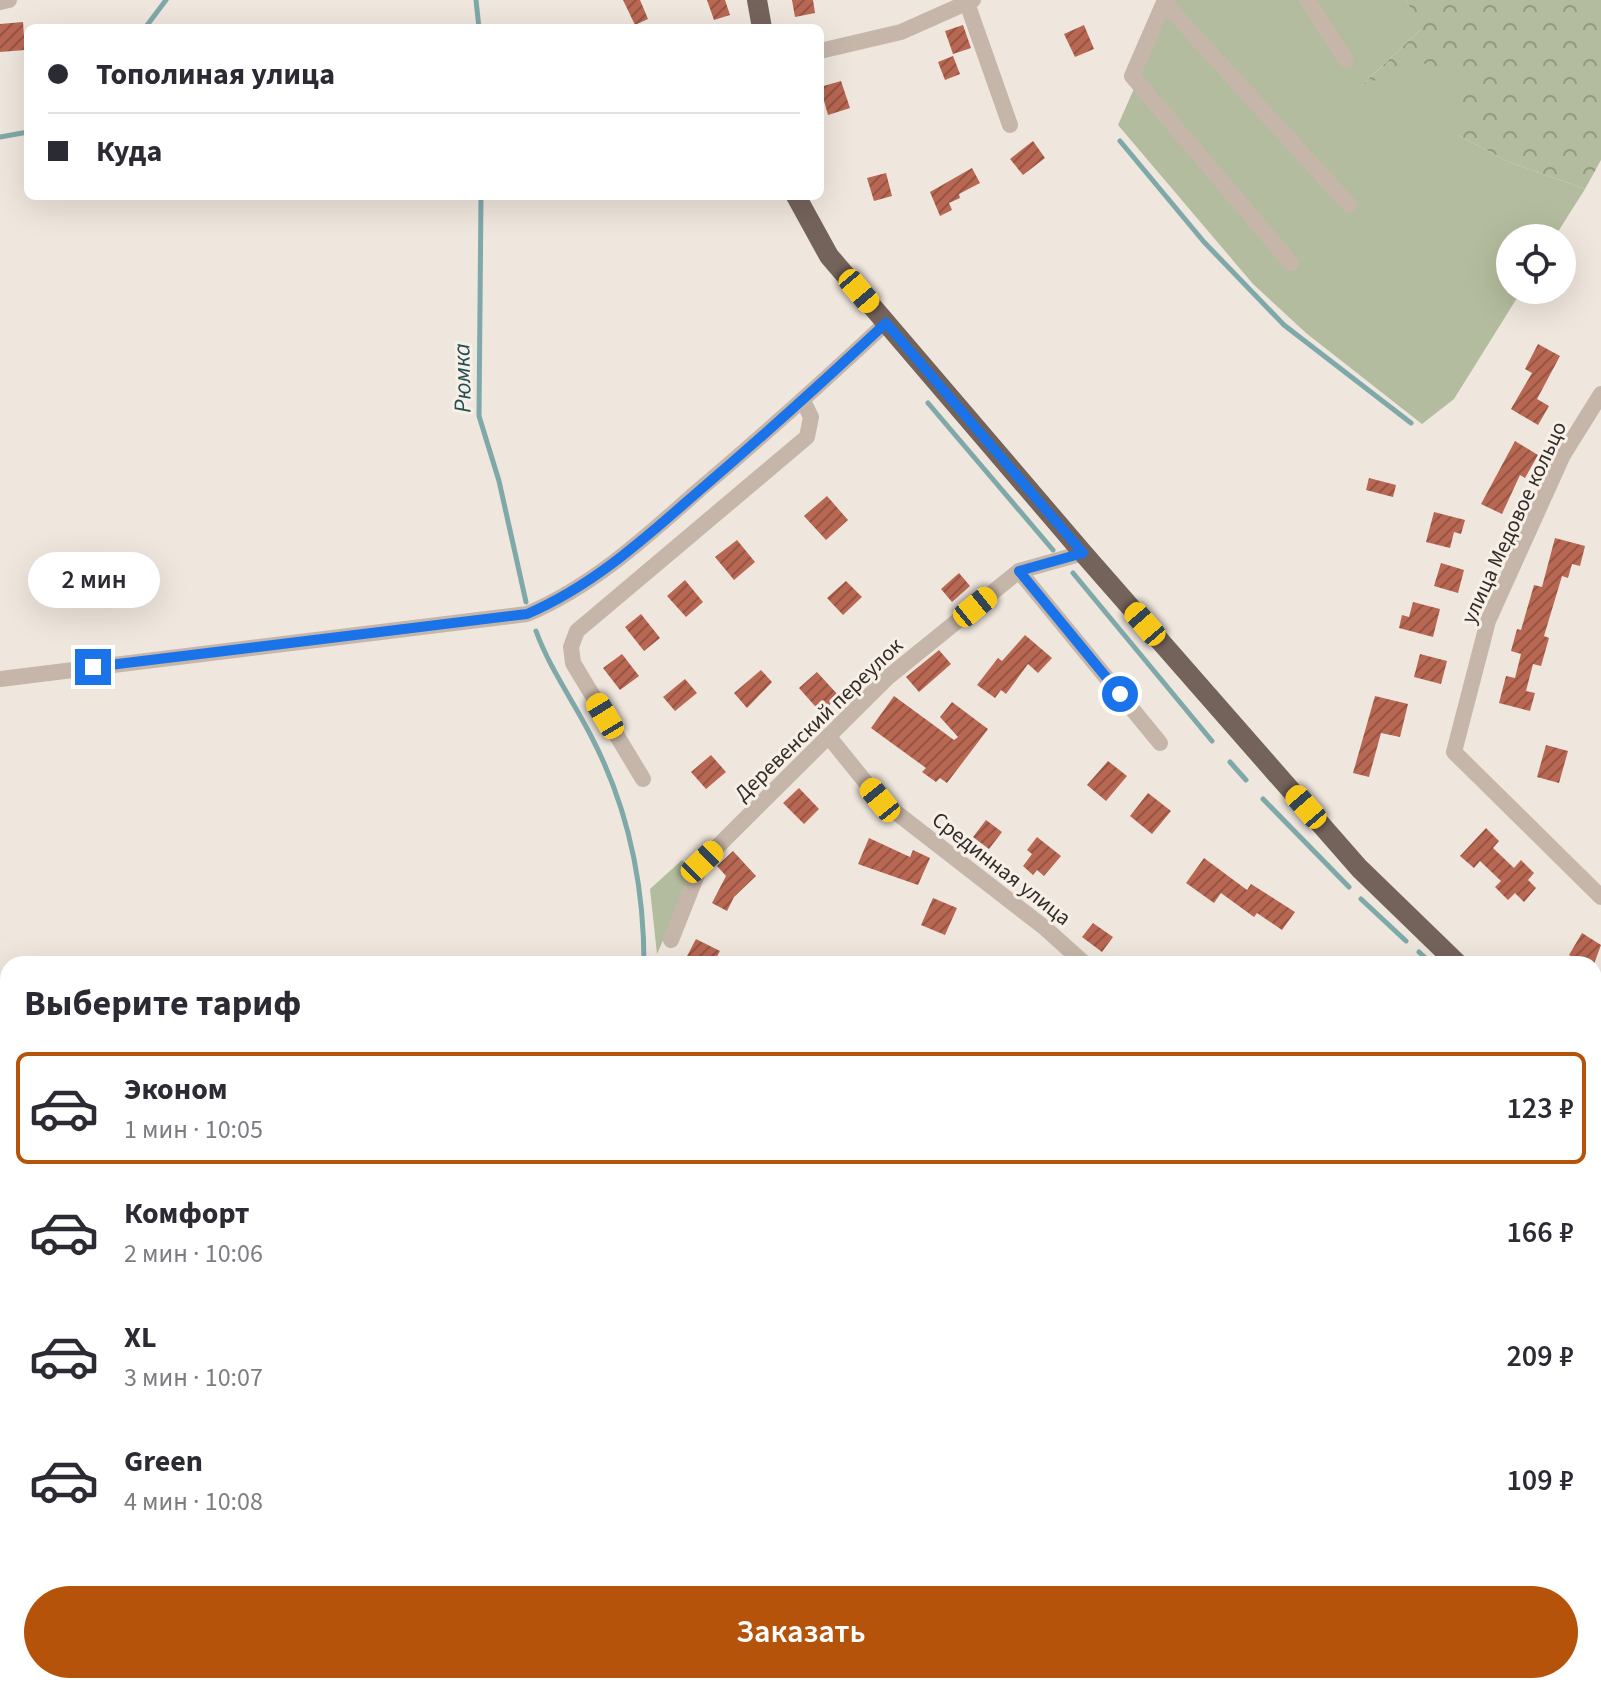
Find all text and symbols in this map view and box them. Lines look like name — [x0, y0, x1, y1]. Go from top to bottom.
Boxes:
text: Тополиная улица — [96, 53, 335, 96]
text: Куда — [96, 130, 162, 173]
map controls — [1496, 224, 1576, 304]
button: locate — [1496, 224, 1576, 304]
car — [834, 265, 884, 317]
water label: Рюмка — [444, 343, 481, 413]
street label: улица Медовое кольцо — [1453, 416, 1575, 629]
callout: 2 мин — [27, 551, 159, 607]
text: 2 мин — [61, 561, 127, 598]
car — [949, 583, 1001, 631]
car — [1120, 598, 1170, 650]
street label: Деревенский переулок — [727, 630, 910, 809]
route end — [75, 649, 111, 685]
route start — [1102, 676, 1138, 712]
car — [582, 689, 628, 743]
car — [856, 774, 904, 826]
car — [1281, 781, 1331, 833]
street label: Срединная улица — [925, 804, 1078, 933]
car — [676, 837, 728, 887]
text: Выберите тариф — [24, 978, 301, 1029]
text: Эконом — [124, 1068, 228, 1111]
icon: car — [28, 1072, 100, 1144]
text: 123 ₽ — [1506, 1087, 1574, 1130]
text: 1 мин · 10:05 — [124, 1111, 263, 1148]
text: Комфорт — [124, 1192, 250, 1235]
icon: car — [28, 1196, 100, 1268]
text: 166 ₽ — [1506, 1211, 1574, 1254]
text: 2 мин · 10:06 — [124, 1235, 263, 1272]
text: XL — [124, 1316, 157, 1359]
icon: car — [28, 1320, 100, 1392]
text: 209 ₽ — [1506, 1335, 1574, 1378]
text: 3 мин · 10:07 — [124, 1359, 263, 1396]
text: Green — [124, 1440, 203, 1483]
icon: car — [28, 1444, 100, 1516]
text: 109 ₽ — [1506, 1459, 1574, 1502]
text: 4 мин · 10:08 — [124, 1483, 263, 1520]
button: Заказать — [24, 1586, 1578, 1678]

